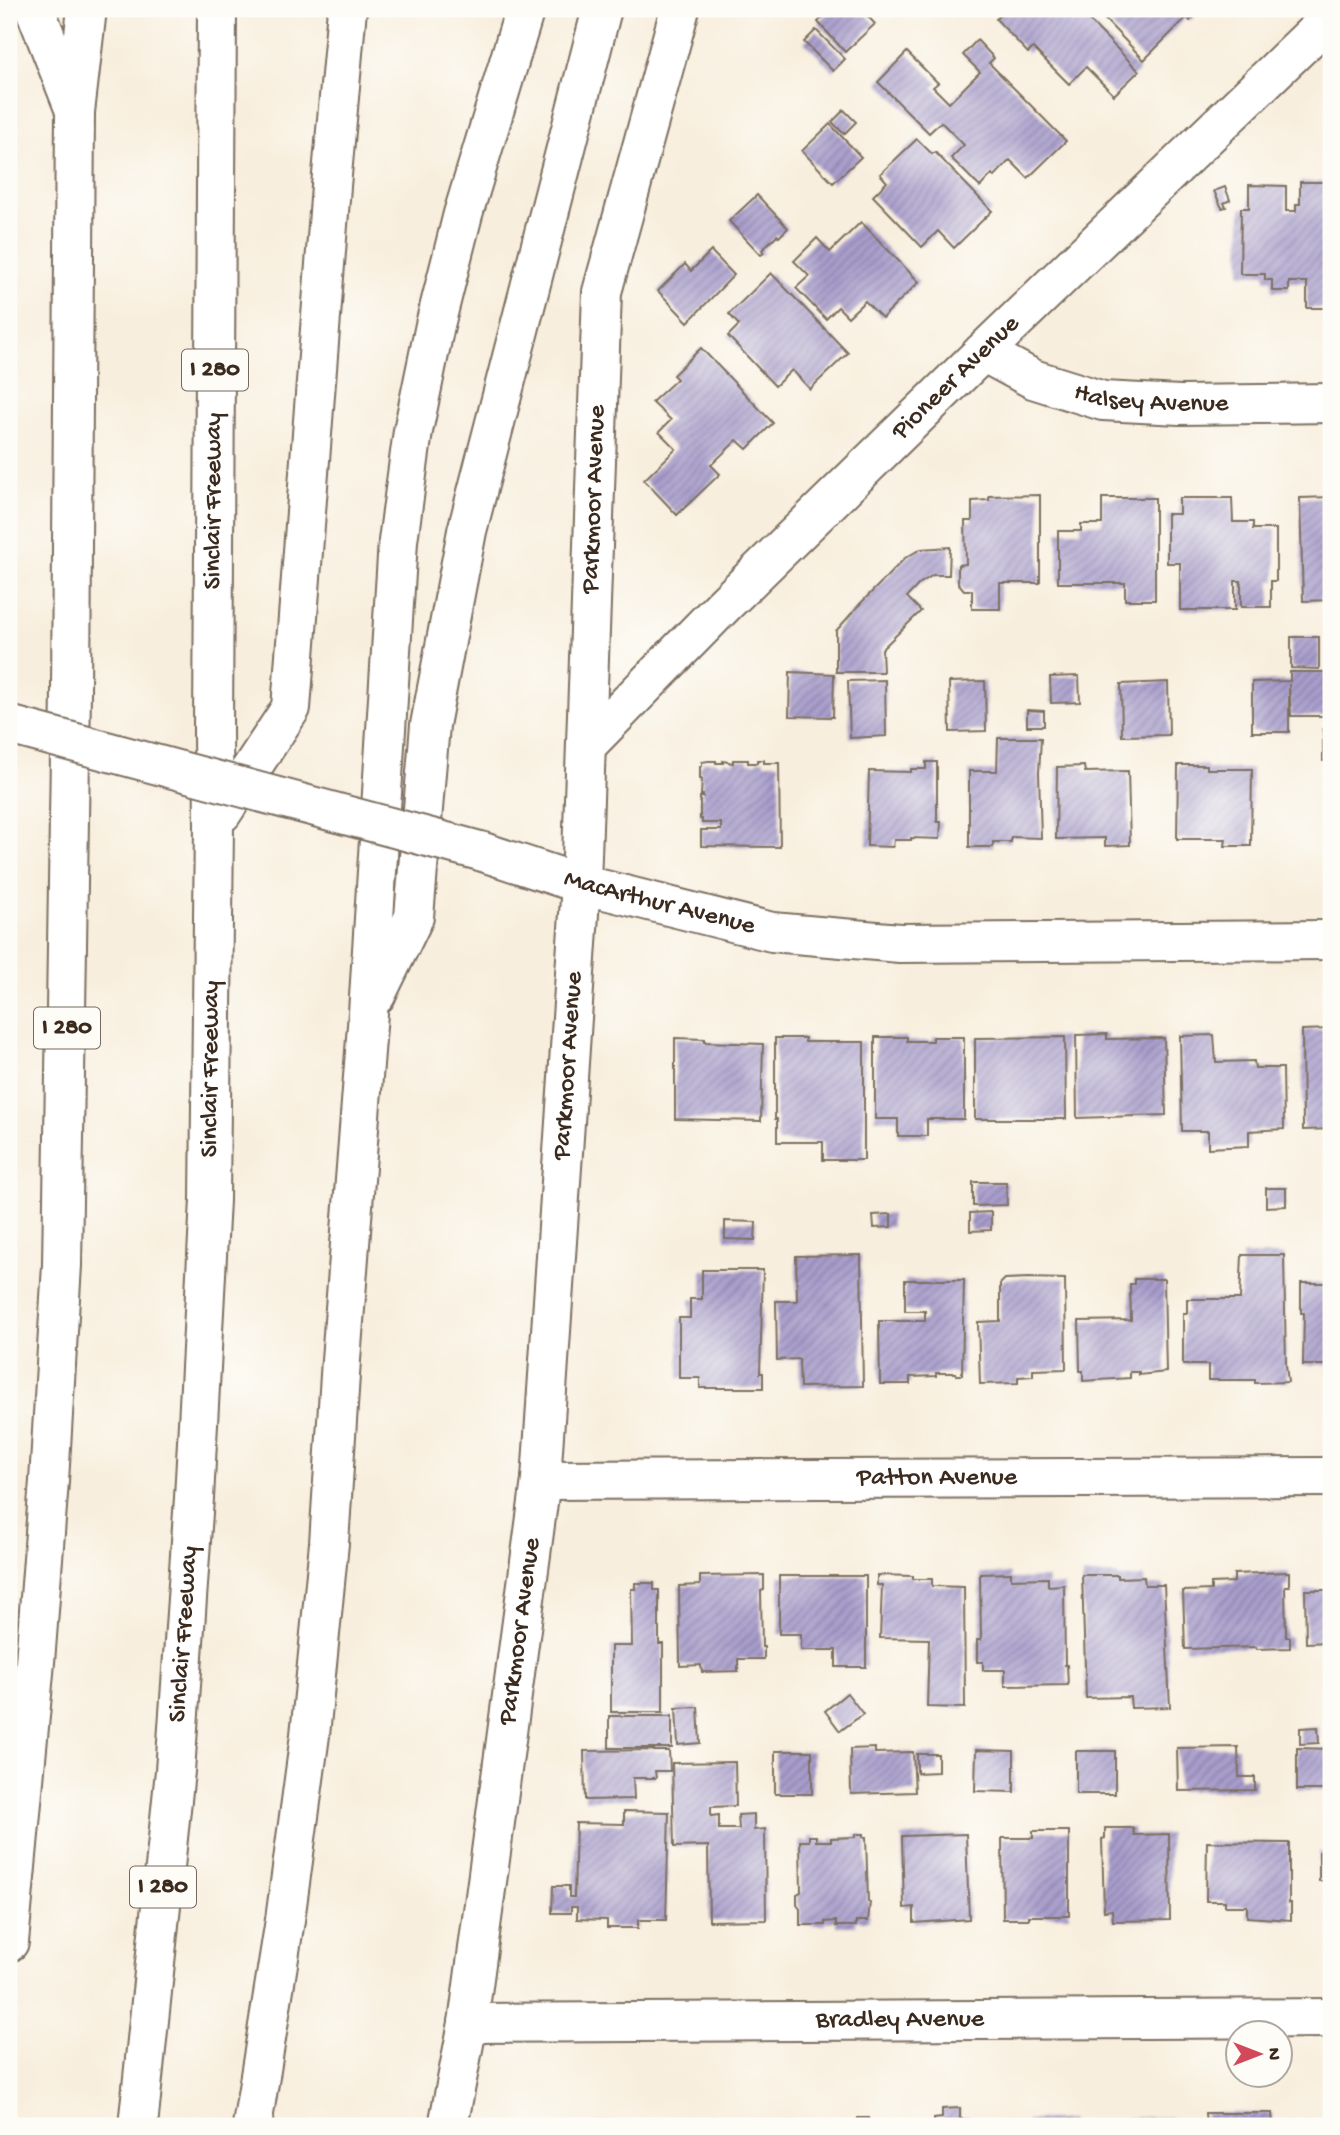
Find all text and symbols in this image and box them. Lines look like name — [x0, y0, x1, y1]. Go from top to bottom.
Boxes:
street label: Pioneer Avenue — [885, 309, 1027, 448]
road number: I 280 — [182, 349, 248, 390]
street label: Halsey Avenue — [1070, 377, 1229, 421]
street label: Parkmoor Avenue — [576, 404, 614, 595]
street label: Sinclair Freeway — [198, 412, 230, 590]
street label: MacArthur Avenue — [560, 864, 759, 943]
street label: Parkmoor Avenue — [547, 970, 591, 1162]
street label: Sinclair Freeway — [195, 980, 228, 1158]
road number: I 280 — [34, 1008, 100, 1048]
street label: Patton Avenue — [856, 1463, 1018, 1494]
street label: Parkmoor Avenue — [493, 1535, 549, 1728]
street label: Sinclair Freeway — [163, 1545, 206, 1724]
road number: I 280 — [130, 1866, 196, 1908]
street label: Bradley Avenue — [815, 2005, 985, 2036]
north arrow — [1224, 2020, 1294, 2090]
text: N — [1261, 2048, 1284, 2060]

